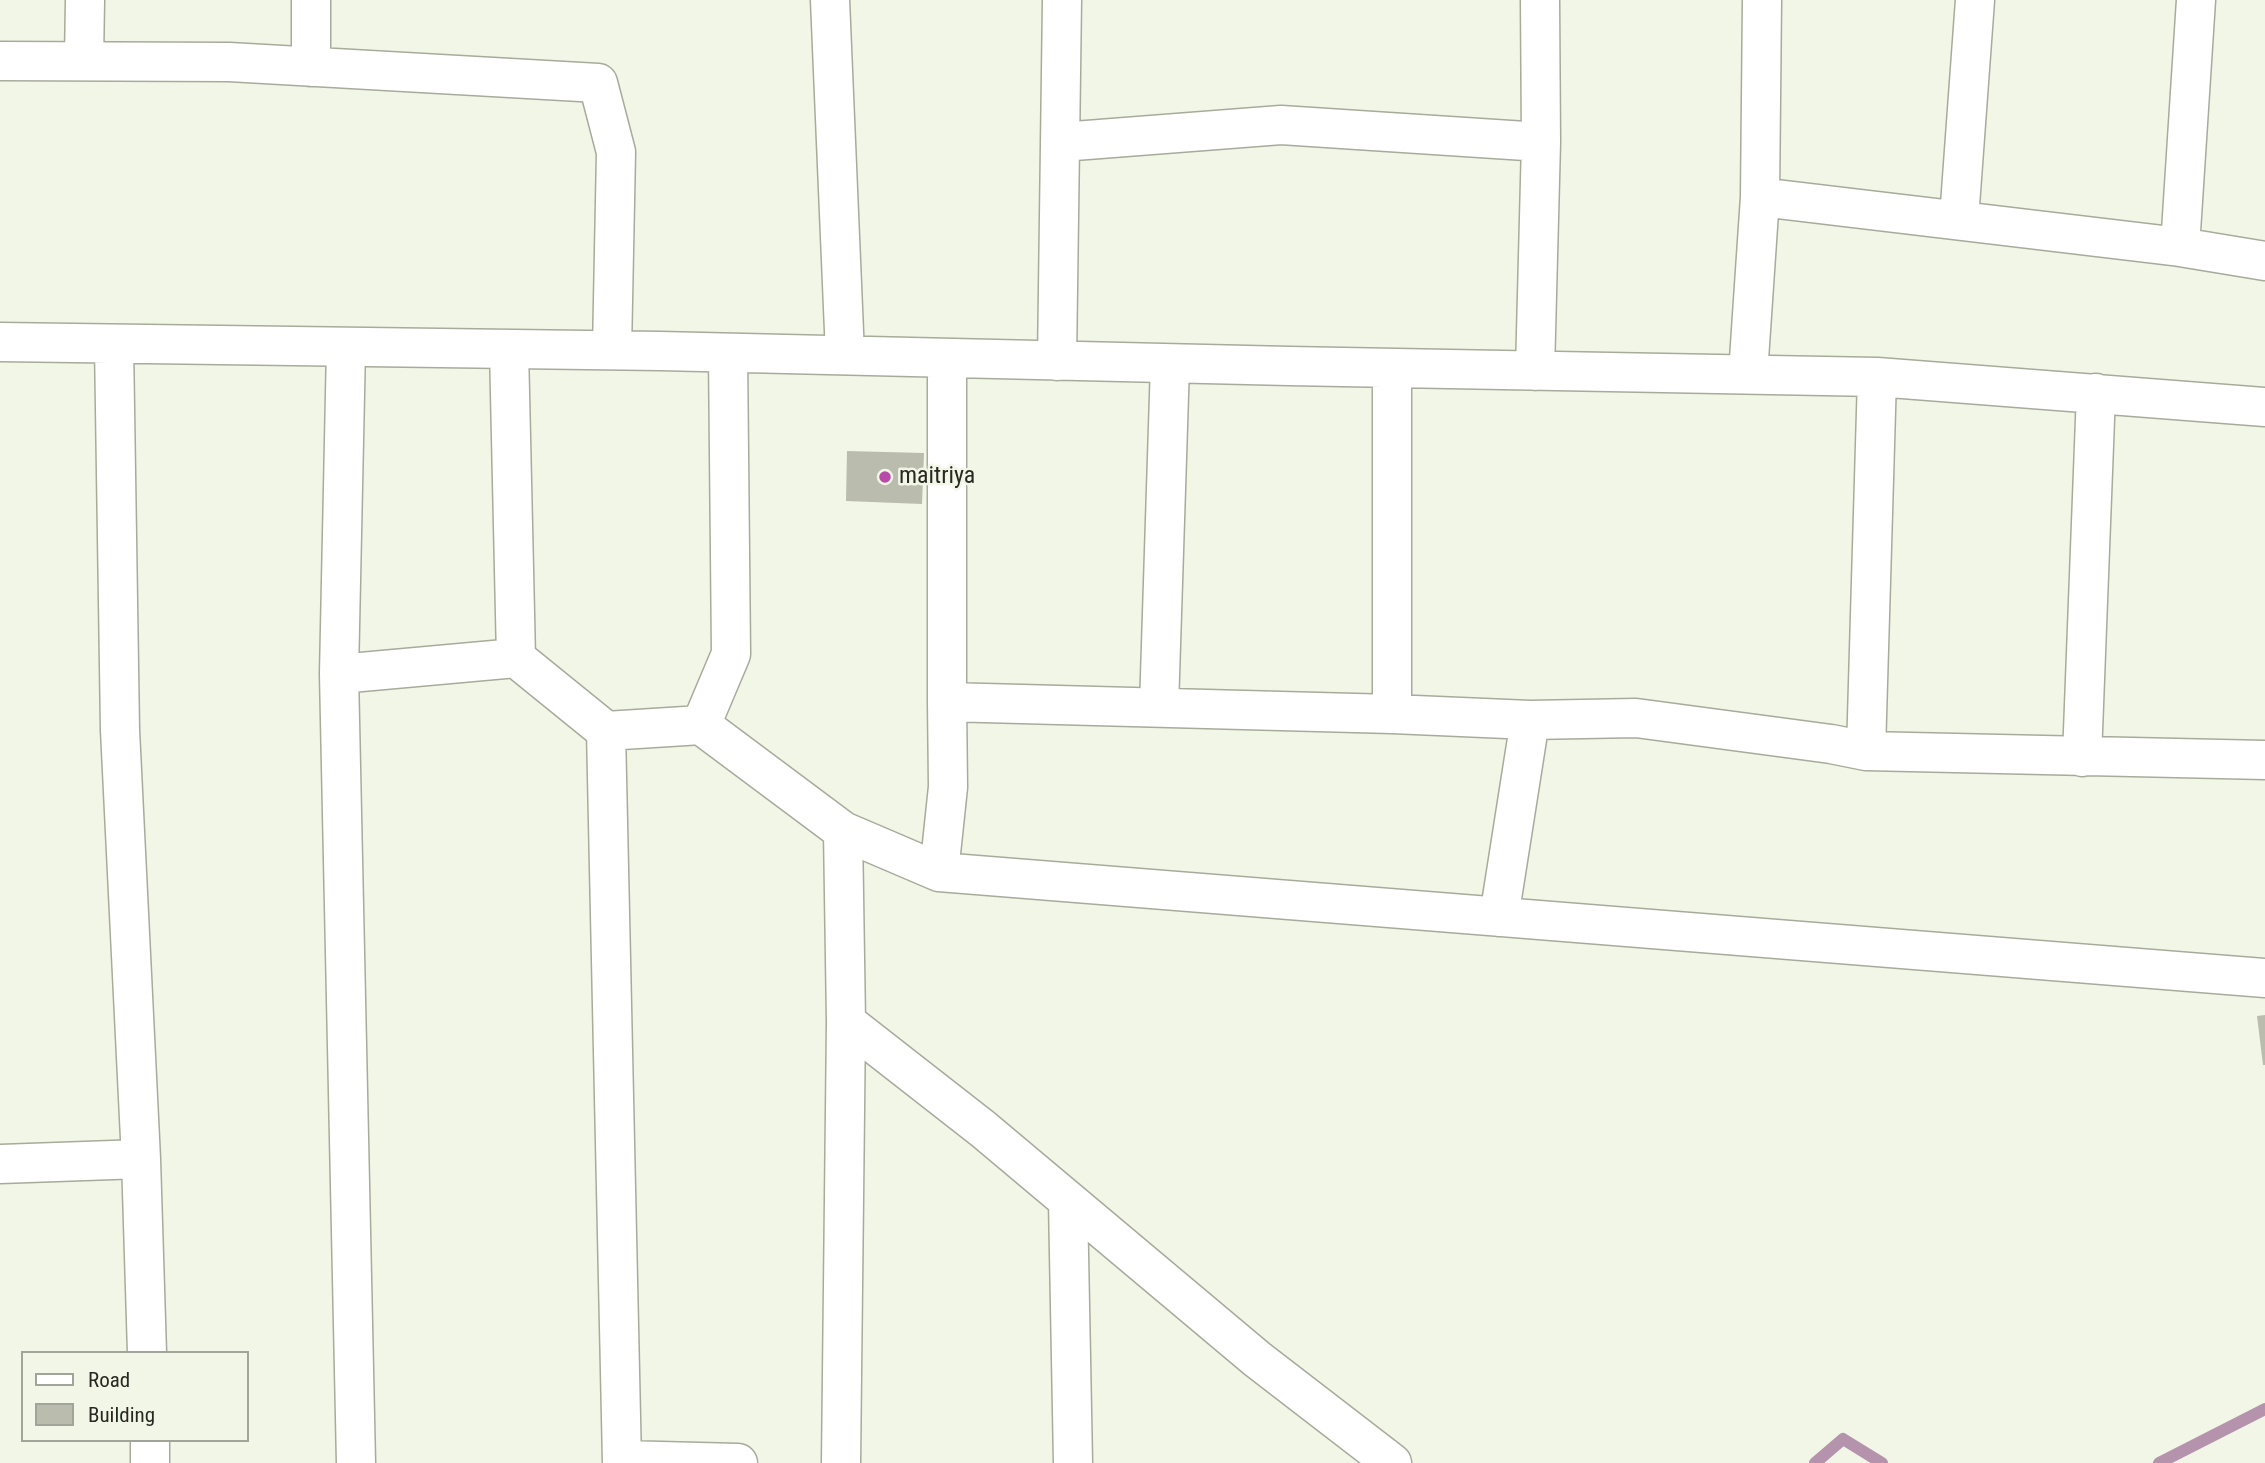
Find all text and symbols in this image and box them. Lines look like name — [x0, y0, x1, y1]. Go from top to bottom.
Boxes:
place label: maitriya — [899, 463, 975, 491]
marker: maitriya — [877, 469, 893, 485]
legend — [21, 1351, 248, 1442]
text: Road — [88, 1368, 130, 1392]
text: Building — [88, 1403, 155, 1427]

